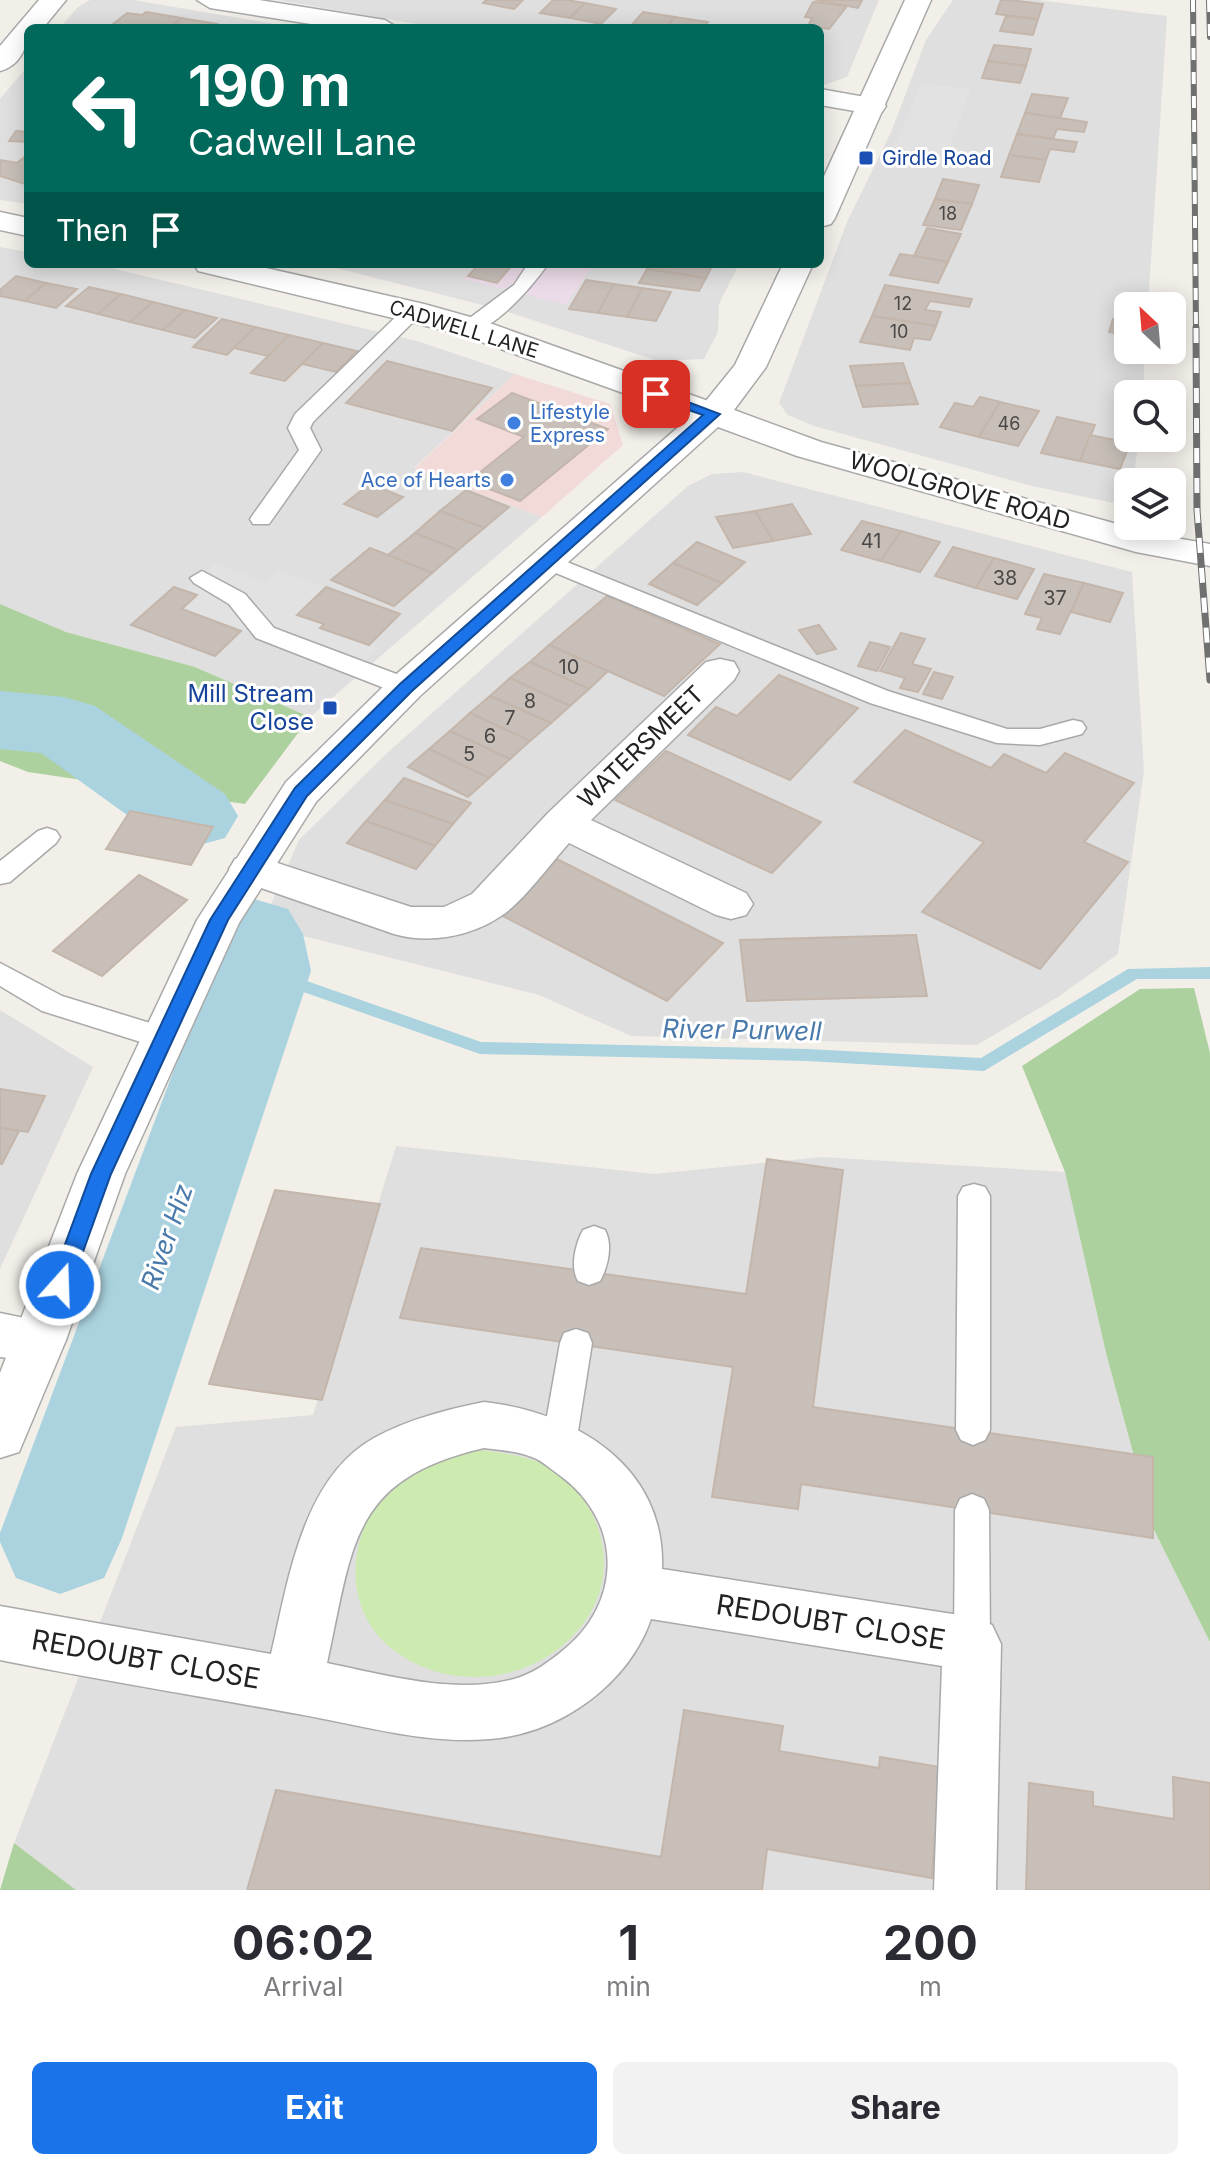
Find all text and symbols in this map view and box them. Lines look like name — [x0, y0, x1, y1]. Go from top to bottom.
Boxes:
text: 190 m — [188, 52, 351, 120]
icon: left — [56, 56, 160, 160]
text: Cadwell Lane — [188, 120, 417, 164]
place label: Girdle Road — [882, 146, 992, 170]
marker: Girdle Road — [857, 149, 875, 167]
house number: 18 — [939, 203, 957, 224]
icon: arrive — [144, 208, 188, 252]
text: Then — [56, 212, 128, 248]
north arrow — [1114, 292, 1186, 364]
map controls — [1114, 292, 1186, 540]
house number: 12 — [894, 293, 912, 314]
street label: CADWELL LANE — [387, 295, 541, 363]
house number: 10 — [890, 321, 908, 342]
pin — [622, 360, 690, 428]
icon: arrive — [634, 372, 678, 416]
button: search — [1114, 380, 1186, 452]
place label: Lifestyle Express — [530, 400, 610, 447]
house number: 46 — [998, 413, 1020, 434]
marker: Lifestyle Express — [505, 414, 523, 432]
street label: WOOLGROVE ROAD — [846, 445, 1074, 536]
place label: Ace of Hearts — [361, 468, 491, 492]
button: layers — [1114, 468, 1186, 540]
marker: Ace of Hearts — [498, 471, 516, 489]
house number: 41 — [861, 529, 881, 553]
house number: 38 — [993, 566, 1017, 590]
house number: 37 — [1043, 586, 1067, 610]
house number: 10 — [559, 655, 579, 679]
place label: Mill Stream Close — [188, 679, 314, 736]
street label: WATERSMEET — [572, 679, 710, 814]
house number: 8 — [524, 689, 536, 713]
marker: Mill Stream Close — [321, 699, 339, 717]
house number: 7 — [504, 706, 516, 730]
house number: 6 — [484, 724, 496, 748]
house number: 5 — [463, 742, 475, 766]
water label: River Purwell — [662, 1013, 823, 1046]
water label: River Hiz — [134, 1180, 199, 1294]
position arrow — [18, 1243, 102, 1327]
street label: REDOUBT CLOSE — [714, 1587, 948, 1657]
street label: REDOUBT CLOSE — [29, 1622, 263, 1696]
text: 06:02 — [232, 1913, 374, 1972]
text: 1 — [618, 1913, 639, 1972]
text: 200 — [883, 1913, 978, 1972]
text: Arrival — [263, 1971, 343, 2002]
text: min — [606, 1971, 651, 2002]
text: m — [919, 1971, 942, 2002]
button: Exit — [32, 2062, 597, 2154]
button: Share — [613, 2062, 1178, 2154]

